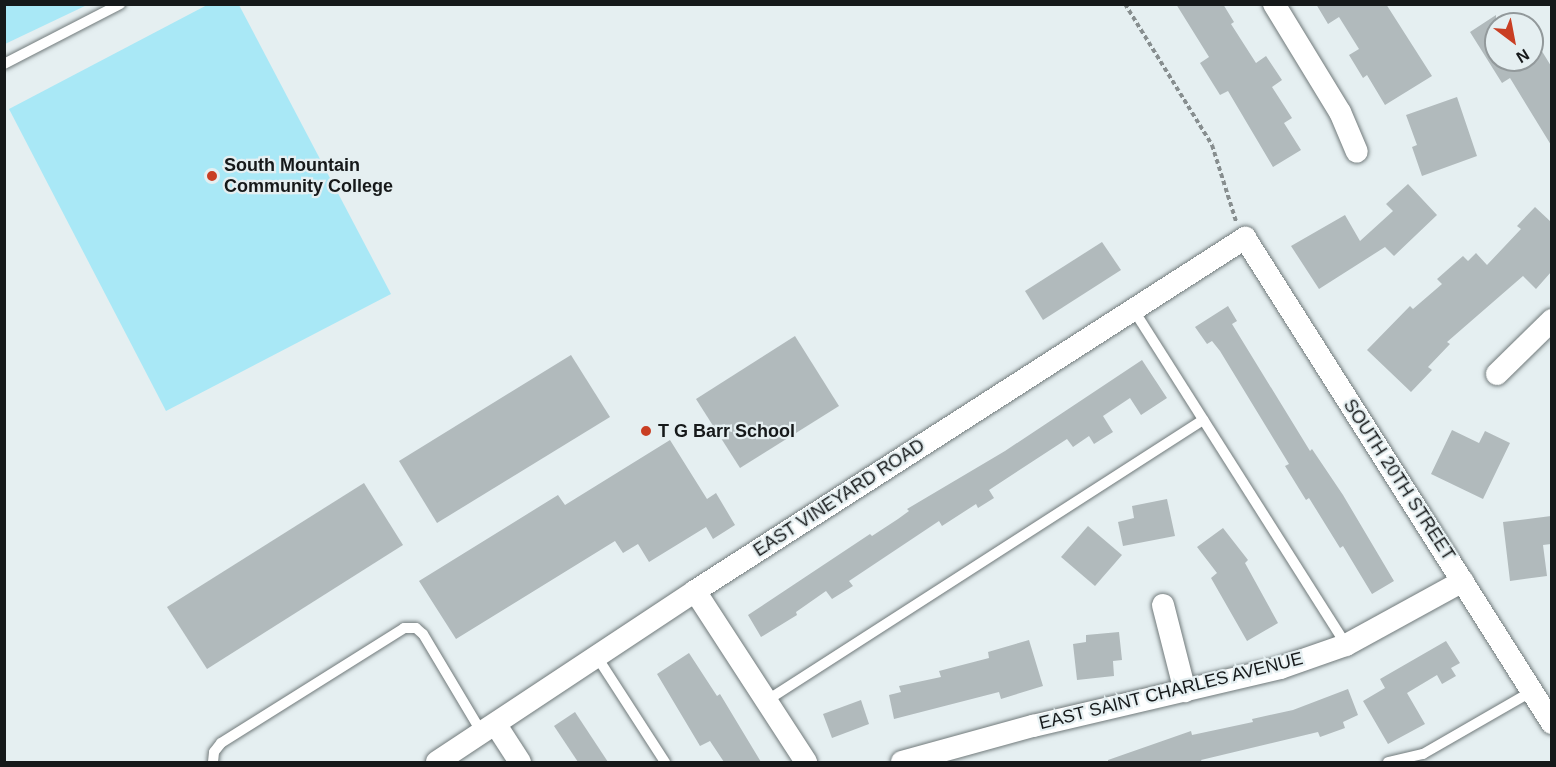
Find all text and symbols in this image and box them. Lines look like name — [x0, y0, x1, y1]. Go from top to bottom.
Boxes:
north arrow — [1484, 12, 1544, 72]
text: N — [1513, 46, 1532, 66]
place label: South Mountain Community College — [224, 155, 393, 198]
marker: South Mountain Community College — [205, 169, 219, 183]
street label: SOUTH 20TH STREET — [1339, 395, 1459, 565]
place label: T G Barr School — [658, 420, 795, 442]
marker: T G Barr School — [639, 424, 653, 438]
street label: EAST VINEYARD ROAD — [749, 435, 929, 561]
street label: EAST SAINT CHARLES AVENUE — [1036, 648, 1306, 734]

